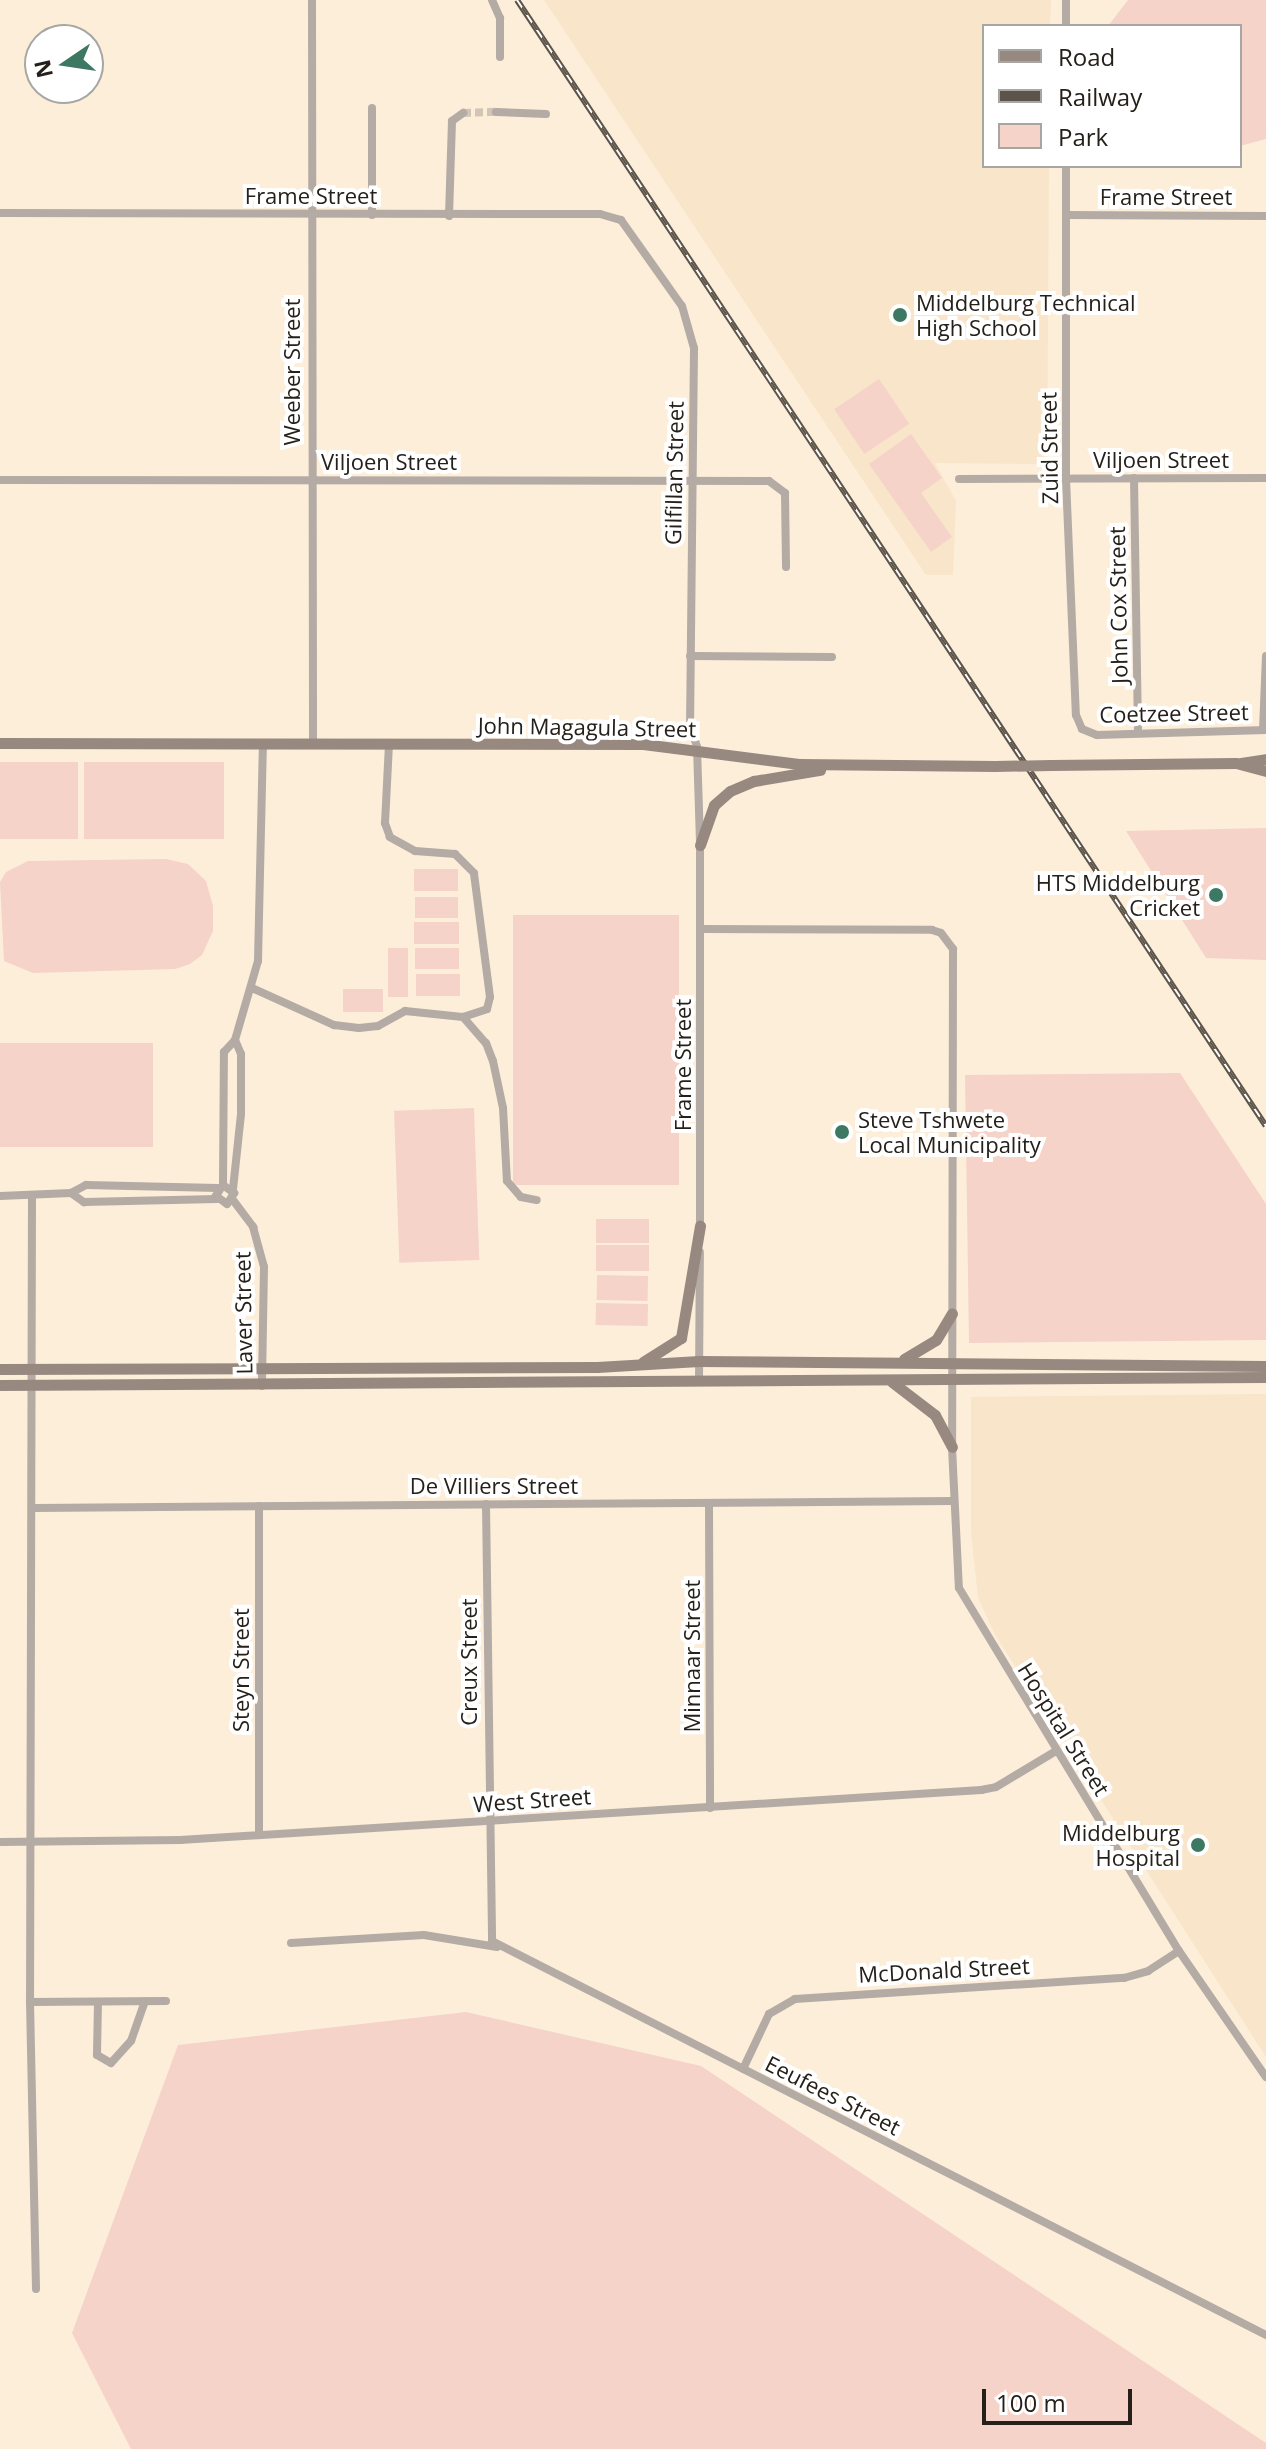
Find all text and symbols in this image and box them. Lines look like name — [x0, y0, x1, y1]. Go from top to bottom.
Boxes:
north arrow — [24, 24, 104, 104]
legend — [982, 24, 1242, 168]
text: Road — [1058, 40, 1115, 73]
text: N — [26, 57, 59, 81]
text: Railway — [1058, 80, 1142, 113]
text: Park — [1058, 120, 1108, 153]
street label: Frame Street — [245, 183, 377, 209]
street label: Frame Street — [1100, 184, 1232, 210]
place label: Middelburg Technical High School — [916, 289, 1136, 340]
street label: Weeber Street — [279, 299, 305, 445]
marker: Middelburg Technical High School — [891, 306, 909, 324]
street label: Zuid Street — [1035, 392, 1063, 504]
street label: Gilfillan Street — [660, 401, 688, 545]
street label: Viljoen Street — [1093, 447, 1229, 473]
street label: Viljoen Street — [321, 449, 457, 475]
street label: John Cox Street — [1103, 526, 1133, 684]
street label: Coetzee Street — [1099, 698, 1249, 728]
street label: John Magagula Street — [478, 712, 696, 742]
place label: HTS Middelburg Cricket — [1036, 869, 1200, 920]
marker: HTS Middelburg Cricket — [1207, 886, 1225, 904]
street label: Frame Street — [670, 999, 696, 1131]
place label: Steve Tshwete Local Municipality — [858, 1106, 1041, 1158]
marker: Steve Tshwete Local Municipality — [833, 1123, 851, 1141]
street label: Laver Street — [229, 1251, 257, 1375]
street label: De Villiers Street — [410, 1473, 578, 1499]
street label: Minnaar Street — [679, 1580, 705, 1732]
street label: Creux Street — [456, 1598, 482, 1726]
street label: Steyn Street — [228, 1608, 254, 1732]
street label: Hospital Street — [1013, 1658, 1115, 1800]
street label: West Street — [472, 1783, 592, 1817]
place label: Middelburg Hospital — [1062, 1819, 1180, 1870]
marker: Middelburg Hospital — [1187, 1834, 1209, 1856]
street label: McDonald Street — [858, 1952, 1030, 1988]
street label: Eeufees Street — [761, 2050, 905, 2140]
scale bar — [986, 2373, 1136, 2423]
text: 100 m — [996, 2386, 1066, 2419]

